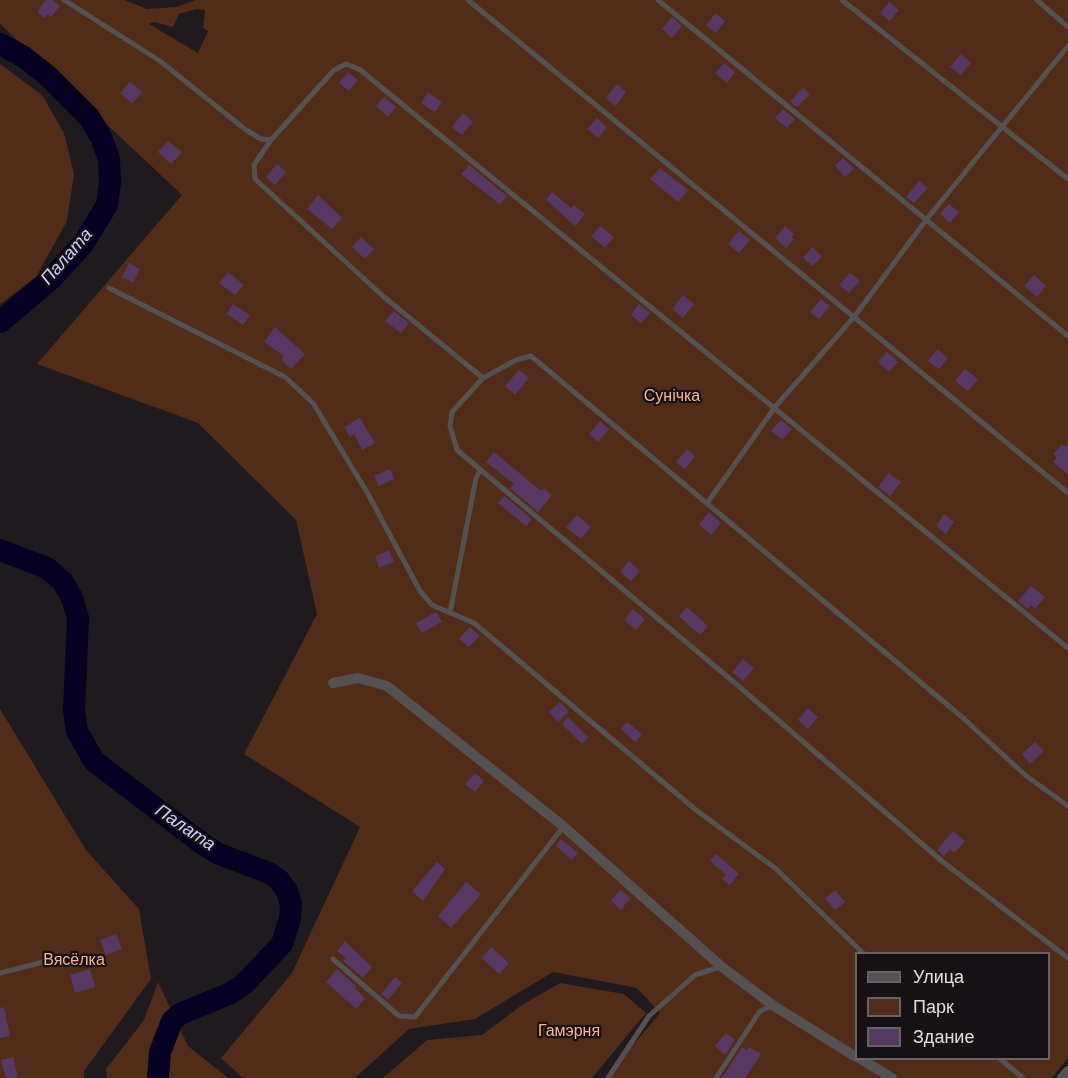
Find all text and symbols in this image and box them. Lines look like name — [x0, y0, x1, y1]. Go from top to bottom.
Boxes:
water label: Палата — [37, 224, 97, 290]
park label: Сунічка — [644, 387, 700, 407]
water label: Палата — [151, 800, 219, 856]
park label: Вясёлка — [43, 951, 105, 971]
legend — [855, 952, 1050, 1060]
text: Улица — [913, 967, 964, 987]
text: Парк — [913, 997, 954, 1017]
park label: Гамэрня — [538, 1022, 600, 1042]
text: Здание — [913, 1027, 974, 1047]

